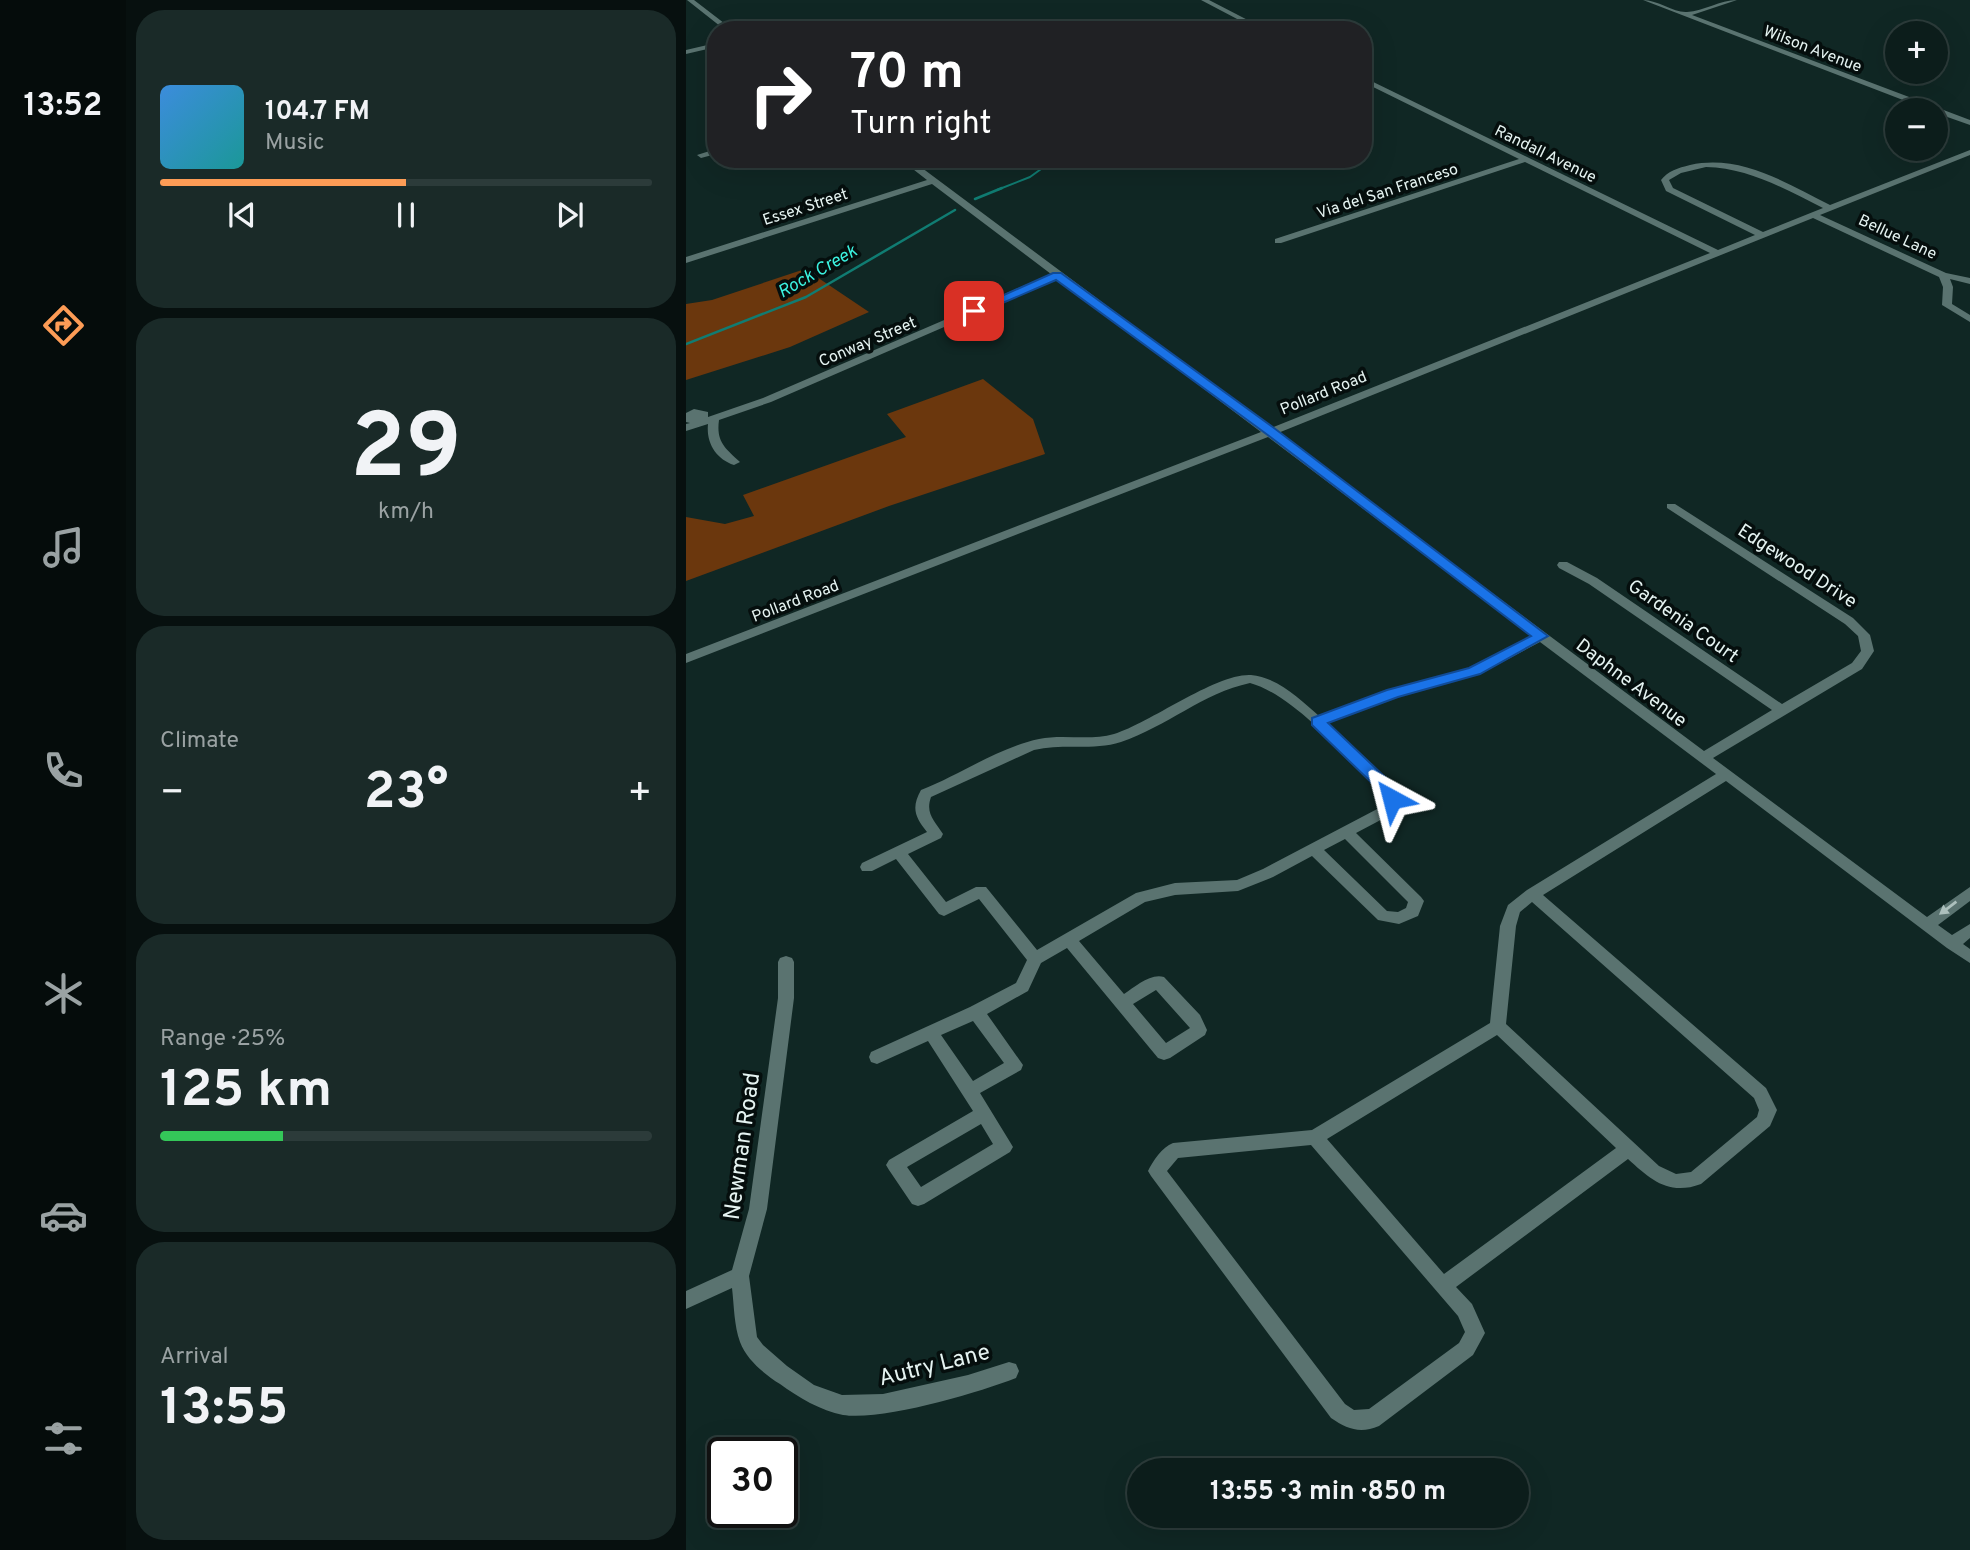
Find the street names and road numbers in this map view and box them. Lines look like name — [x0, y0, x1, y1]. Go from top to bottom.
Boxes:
street label: Wilson Avenue — [1760, 22, 1864, 78]
street label: Randall Avenue — [1491, 122, 1599, 188]
street label: Via del San Franceso — [1314, 160, 1461, 224]
street label: Essex Street — [761, 185, 851, 231]
street label: Bellue Lane — [1855, 211, 1940, 265]
street label: Conway Street — [816, 313, 920, 372]
street label: Pollard Road — [1277, 367, 1370, 420]
street label: Edgewood Drive — [1733, 519, 1861, 614]
street label: Gardenia Court — [1623, 575, 1743, 669]
street label: Pollard Road — [749, 576, 842, 628]
street label: Daphne Avenue — [1570, 634, 1691, 733]
street label: Newman Road — [719, 1071, 768, 1222]
street label: Autry Lane — [876, 1339, 993, 1394]

